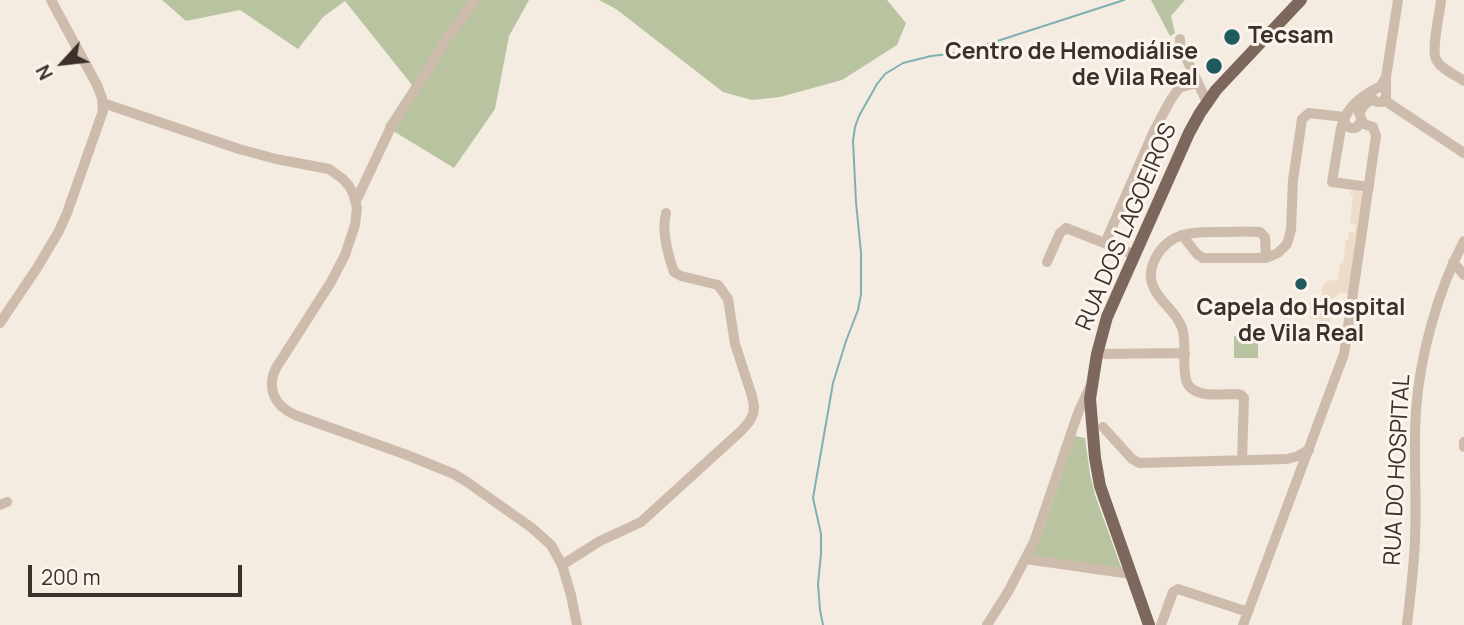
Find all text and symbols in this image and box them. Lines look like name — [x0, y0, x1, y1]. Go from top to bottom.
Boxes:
place label: Tecsam — [1248, 23, 1334, 51]
marker: Tecsam — [1222, 27, 1242, 47]
north arrow — [28, 28, 98, 98]
place label: Centro de Hemodiálise de Vila Real — [945, 39, 1198, 93]
marker: Centro de Hemodiálise de Vila Real — [1204, 56, 1224, 76]
text: N — [30, 61, 59, 85]
street label: RUA DOS LAGOEIROS — [1071, 119, 1183, 335]
marker: Capela do Hospital de Vila Real — [1293, 276, 1309, 292]
place label: Capela do Hospital de Vila Real — [1197, 295, 1405, 349]
street label: RUA DO HOSPITAL — [1379, 374, 1417, 566]
scale bar — [32, 552, 245, 596]
text: 200 m — [41, 563, 101, 591]

